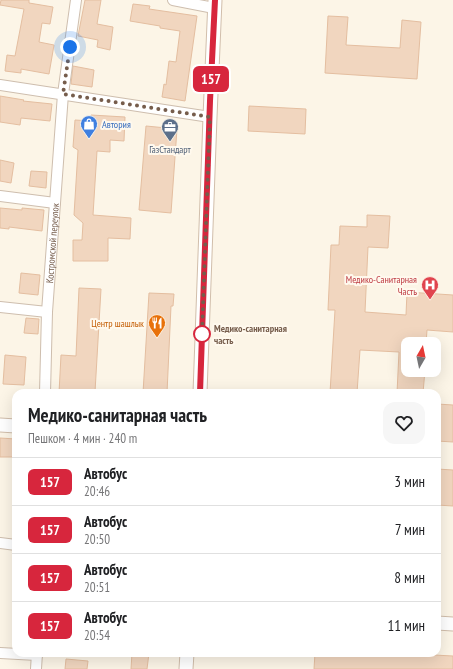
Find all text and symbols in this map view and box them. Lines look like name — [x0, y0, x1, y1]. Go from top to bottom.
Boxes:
your location — [60, 37, 80, 57]
line badge: 157 — [188, 66, 234, 92]
text: 157 — [201, 70, 221, 88]
shop icon: Автория — [79, 114, 99, 139]
office icon: ГазСтандарт — [160, 117, 180, 142]
place label: Автория — [102, 118, 131, 131]
place label: ГазСтандарт — [149, 143, 192, 156]
street label: Костромской переулок — [43, 203, 62, 284]
place label: Медико-Санитарная Часть — [346, 273, 417, 298]
hospital icon: Медико-Санитарная Часть — [420, 275, 440, 300]
restaurant icon: Центр шашлык — [147, 313, 167, 338]
place label: Центр шашлык — [91, 317, 144, 330]
place label: Медико-санитарная часть — [214, 322, 287, 347]
marker: Медико-санитарная часть — [193, 325, 211, 343]
north arrow — [401, 337, 441, 377]
map controls — [401, 337, 441, 377]
button: heart — [383, 402, 425, 444]
text: Медико-санитарная часть — [28, 403, 207, 427]
text: Пешком · 4 мин · 240 m — [28, 430, 137, 447]
text: Автобус — [84, 464, 127, 483]
text: 3 мин — [394, 472, 425, 491]
text: 157 — [40, 473, 60, 491]
text: 20:46 — [84, 483, 110, 500]
text: Автобус — [84, 512, 127, 531]
text: 7 мин — [395, 520, 425, 539]
text: 157 — [40, 521, 60, 539]
text: 20:50 — [84, 531, 110, 548]
text: Автобус — [84, 560, 127, 579]
text: 8 мин — [394, 568, 425, 587]
text: 157 — [40, 569, 60, 587]
text: 20:51 — [84, 579, 110, 596]
text: Автобус — [84, 608, 127, 627]
text: 11 мин — [387, 616, 425, 635]
text: 157 — [40, 617, 60, 635]
text: 20:54 — [84, 627, 110, 644]

